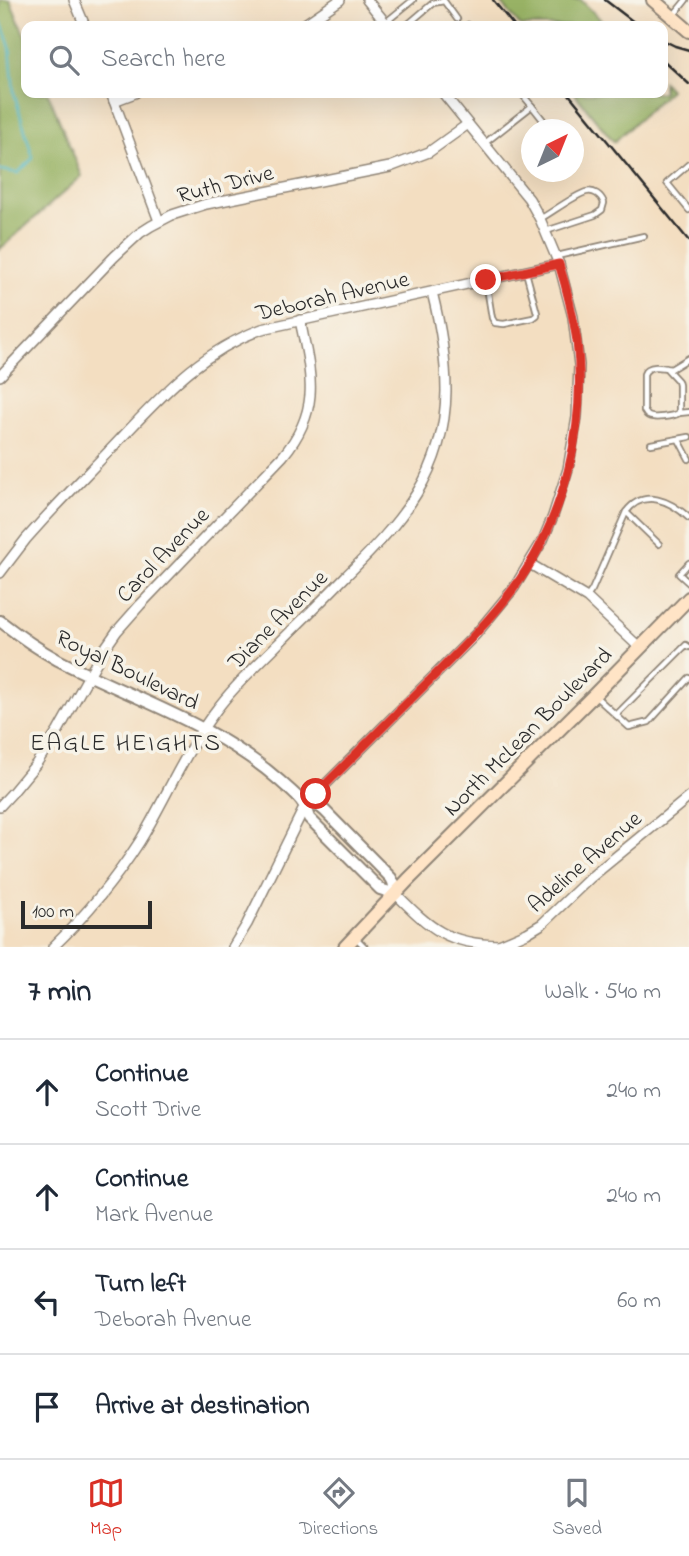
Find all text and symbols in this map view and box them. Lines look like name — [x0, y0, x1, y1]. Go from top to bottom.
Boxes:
search box — [21, 21, 668, 98]
icon: search — [45, 41, 83, 79]
text: Search here — [101, 41, 226, 79]
north arrow — [521, 119, 584, 182]
street label: Ruth Drive — [174, 157, 278, 213]
street label: Deborah Avenue — [252, 264, 413, 331]
route end — [470, 264, 501, 295]
street label: Carol Avenue — [110, 500, 218, 611]
street label: Diane Avenue — [221, 563, 337, 679]
street label: Royal Boulevard — [49, 622, 204, 722]
street label: North McLean Boulevard — [437, 641, 621, 825]
district label: EAGLE HEIGHTS — [30, 727, 222, 762]
route start — [300, 778, 331, 809]
street label: Adeline Avenue — [521, 804, 650, 922]
scale bar — [21, 898, 152, 930]
text: 100 m — [32, 899, 74, 926]
text: 7 min — [28, 971, 91, 1015]
text: Walk · 540 m — [544, 976, 661, 1009]
text: Continue — [95, 1056, 188, 1094]
icon: ahead — [28, 1073, 66, 1111]
text: 240 m — [607, 1075, 661, 1108]
text: Scott Drive — [95, 1094, 201, 1127]
text: Continue — [95, 1161, 188, 1199]
icon: ahead — [28, 1178, 66, 1216]
text: 240 m — [607, 1180, 661, 1213]
text: Mark Avenue — [95, 1199, 213, 1232]
text: Turn left — [95, 1266, 186, 1304]
icon: left — [28, 1283, 66, 1321]
text: 60 m — [617, 1285, 661, 1318]
text: Deborah Avenue — [95, 1304, 251, 1337]
icon: arrive — [28, 1388, 66, 1426]
text: Arrive at destination — [95, 1388, 310, 1426]
tab: Map — [87, 1474, 125, 1543]
tab: Directions — [299, 1474, 378, 1543]
tab: Saved — [552, 1474, 602, 1543]

